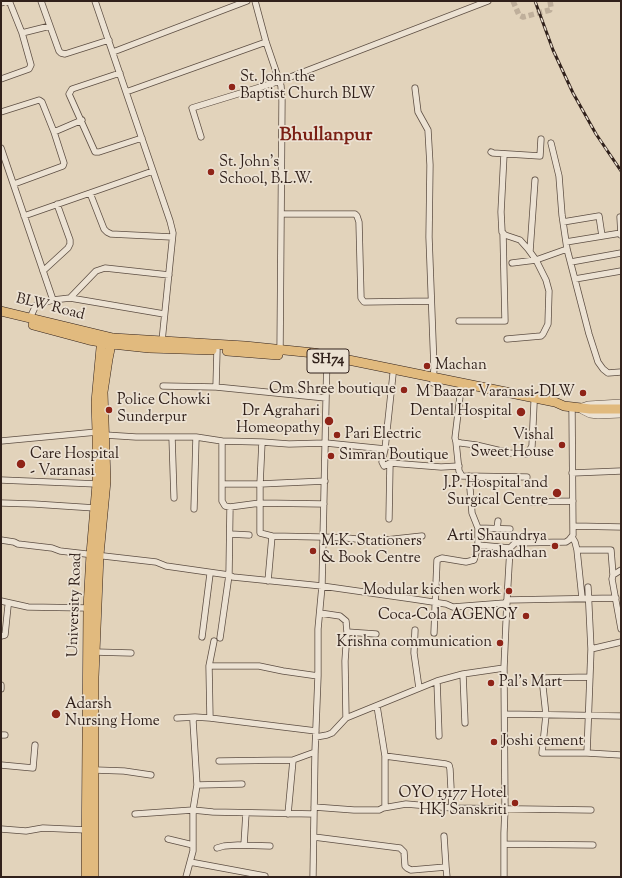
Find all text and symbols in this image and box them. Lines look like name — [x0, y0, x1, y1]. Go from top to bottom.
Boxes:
place label: St. John the Baptist Church BLW — [240, 69, 375, 104]
marker: St. John the Baptist Church BLW — [227, 82, 237, 92]
district label: Bhullanpur — [280, 126, 372, 148]
place label: St. John's School, B.L.W. — [219, 154, 313, 189]
marker: St. John's School, B.L.W. — [206, 167, 216, 177]
street label: BLW Road — [14, 291, 86, 325]
road number: SH74 — [307, 349, 349, 373]
place label: Machan — [435, 357, 487, 375]
marker: Machan — [422, 361, 432, 371]
place label: Om Shree boutique — [269, 381, 396, 399]
place label: M Baazar Varanasi-DLW — [416, 384, 575, 402]
marker: Om Shree boutique — [399, 385, 409, 395]
marker: M Baazar Varanasi-DLW — [578, 388, 588, 398]
place label: Police Chowki Sunderpur — [117, 392, 210, 427]
place label: Dr Agrahari Homeopathy — [236, 403, 320, 438]
place label: Dental Hospital — [410, 403, 512, 421]
marker: Police Chowki Sunderpur — [104, 405, 114, 415]
marker: Dental Hospital — [515, 406, 527, 418]
marker: Dr Agrahari Homeopathy — [323, 415, 335, 427]
place label: Pari Electric — [345, 426, 422, 444]
place label: Vishal Sweet House — [470, 427, 554, 462]
marker: Pari Electric — [332, 430, 342, 440]
marker: Vishal Sweet House — [557, 440, 567, 450]
place label: Care Hospital - Varanasi — [30, 446, 119, 481]
place label: Simran Boutique — [339, 447, 449, 465]
marker: Simran Boutique — [326, 451, 336, 461]
marker: Care Hospital - Varanasi — [15, 458, 27, 470]
place label: J.P. Hospital and Surgical Centre — [443, 475, 548, 510]
marker: J.P. Hospital and Surgical Centre — [551, 487, 563, 499]
place label: Arti Shaundrya Prashadhan — [447, 528, 547, 563]
place label: M.K. Stationers & Book Centre — [321, 533, 422, 568]
marker: Arti Shaundrya Prashadhan — [550, 541, 560, 551]
marker: M.K. Stationers & Book Centre — [308, 546, 318, 556]
street label: University Road — [65, 552, 87, 658]
place label: Modular kichen work — [363, 582, 501, 600]
marker: Modular kichen work — [504, 586, 514, 596]
place label: Coca-Cola AGENCY — [378, 607, 518, 625]
marker: Coca-Cola AGENCY — [521, 611, 531, 621]
place label: Krishna communication — [337, 634, 492, 652]
marker: Krishna communication — [495, 638, 505, 648]
place label: Pal's Mart — [499, 674, 562, 692]
marker: Pal's Mart — [486, 678, 496, 688]
place label: Adarsh Nursing Home — [65, 696, 160, 731]
marker: Adarsh Nursing Home — [50, 708, 62, 720]
place label: Joshi cement — [502, 733, 584, 751]
marker: Joshi cement — [489, 737, 499, 747]
place label: OYO 15177 Hotel HKJ Sanskriti — [399, 785, 507, 820]
marker: OYO 15177 Hotel HKJ Sanskriti — [510, 798, 520, 808]

